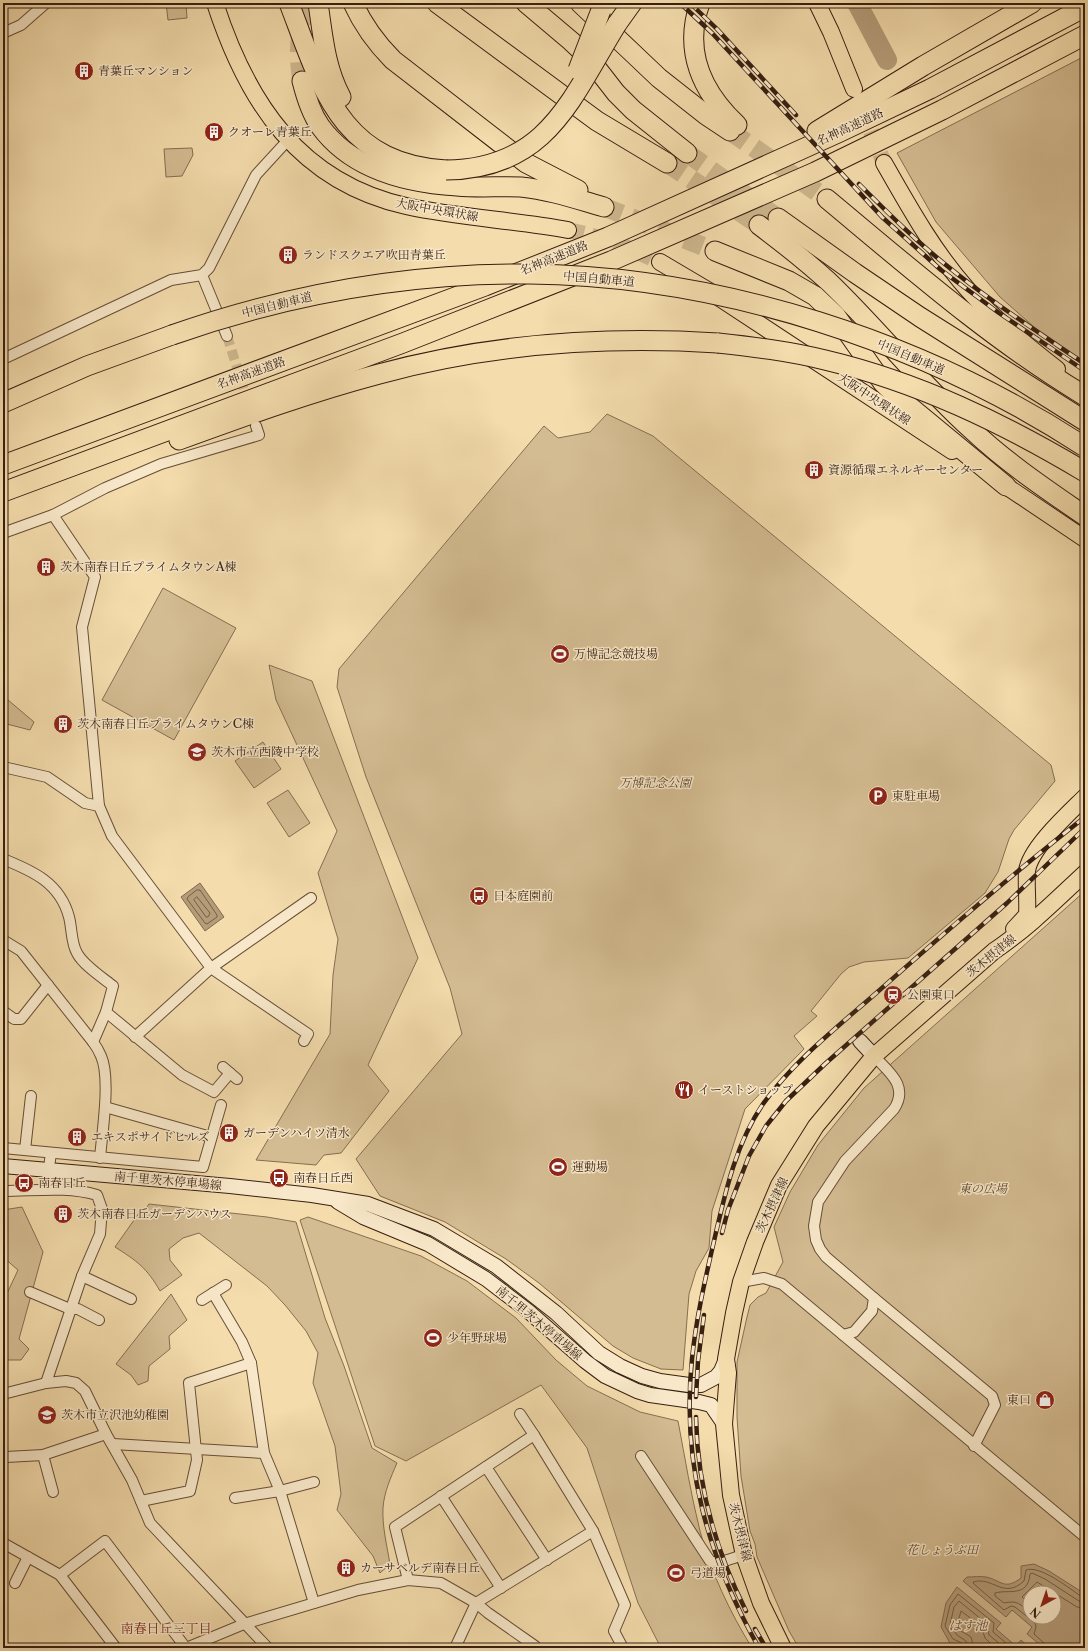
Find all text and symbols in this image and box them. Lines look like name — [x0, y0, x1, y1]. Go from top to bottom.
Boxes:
building icon: 青葉丘マンション — [73, 60, 95, 82]
place label: 青葉丘マンション — [98, 63, 193, 78]
street label: 名神高速道路 — [814, 105, 886, 149]
building icon: クオーレ青葉丘 — [203, 121, 225, 143]
place label: クオーレ青葉丘 — [228, 124, 312, 139]
street label: 大阪中央環状線 — [394, 195, 480, 224]
street label: 名神高速道路 — [518, 237, 590, 278]
building icon: ランドスクエア吹田青葉丘 — [277, 244, 299, 266]
place label: ランドスクエア吹田青葉丘 — [302, 247, 446, 262]
street label: 中国自動車道 — [563, 268, 636, 289]
street label: 中国自動車道 — [240, 289, 314, 321]
street label: 中国自動車道 — [875, 336, 947, 378]
street label: 名神高速道路 — [214, 353, 287, 392]
street label: 大阪中央環状線 — [835, 369, 914, 428]
building icon: 資源循環エネルギーセンター — [803, 459, 825, 481]
place label: 資源循環エネルギーセンター — [828, 462, 983, 477]
building icon: 茨木南春日丘プライムタウンA棟 — [35, 556, 57, 578]
place label: 茨木南春日丘プライムタウンA棟 — [60, 559, 237, 574]
sports icon: 万博記念競技場 — [549, 643, 571, 665]
place label: 万博記念競技場 — [574, 646, 658, 661]
building icon: 茨木南春日丘プライムタウンC棟 — [52, 713, 74, 735]
place label: 茨木南春日丘プライムタウンC棟 — [77, 716, 254, 731]
school or university icon: 茨木市立西陵中学校 — [186, 741, 208, 763]
place label: 茨木市立西陵中学校 — [211, 744, 319, 759]
park label: 万博記念公園 — [619, 775, 693, 790]
parking icon: 東駐車場 — [867, 785, 889, 807]
place label: 東駐車場 — [892, 788, 940, 803]
bus stop icon: 日本庭園前 — [468, 885, 490, 907]
place label: 日本庭園前 — [493, 888, 553, 903]
street label: 茨木摂津線 — [963, 931, 1019, 980]
station icon: 公園東口 — [882, 984, 904, 1006]
place label: 公園東口 — [907, 987, 955, 1002]
restaurant icon: イーストショップ — [673, 1079, 695, 1101]
place label: イーストショップ — [698, 1082, 793, 1097]
building icon: ガーデンハイツ清水 — [218, 1122, 240, 1144]
place label: ガーデンハイツ清水 — [243, 1125, 350, 1140]
building icon: エキスポサイドヒルズ — [66, 1126, 88, 1148]
place label: エキスポサイドヒルズ — [91, 1129, 210, 1144]
sports icon: 運動場 — [547, 1156, 569, 1178]
place label: 運動場 — [572, 1159, 608, 1174]
bus stop icon: 南春日丘西 — [268, 1167, 290, 1189]
street label: 南千里茨木停車場線 — [114, 1168, 222, 1193]
place label: 南春日丘西 — [293, 1170, 353, 1185]
bus stop icon: 南春日丘 — [13, 1172, 35, 1194]
street label: 茨木摂津線 — [752, 1174, 791, 1235]
place label: 南春日丘 — [38, 1175, 86, 1190]
park label: 東の広場 — [959, 1181, 1008, 1196]
building icon: 茨木南春日丘ガーデンハウス — [52, 1203, 74, 1225]
place label: 茨木南春日丘ガーデンハウス — [77, 1206, 232, 1221]
street label: 南千里茨木停車場線 — [493, 1282, 586, 1363]
sports icon: 少年野球場 — [422, 1327, 444, 1349]
place label: 少年野球場 — [447, 1330, 507, 1345]
shop icon: 東口 — [1034, 1389, 1056, 1411]
place label: 東口 — [1007, 1392, 1031, 1407]
school or university icon: 茨木市立沢池幼稚園 — [36, 1404, 58, 1426]
place label: 茨木市立沢池幼稚園 — [61, 1407, 169, 1422]
street label: 茨木摂津線 — [726, 1501, 755, 1563]
park label: 花しょうぶ田 — [906, 1542, 980, 1557]
building icon: カーサベルデ南春日丘 — [335, 1557, 357, 1579]
place label: カーサベルデ南春日丘 — [360, 1560, 480, 1575]
sports icon: 弓道場 — [665, 1562, 687, 1584]
place label: 弓道場 — [690, 1565, 726, 1580]
north arrow — [1022, 1585, 1062, 1625]
text: N — [1027, 1604, 1044, 1621]
water label: はす池 — [948, 1617, 989, 1633]
district label: 南春日丘三丁目 — [120, 1620, 212, 1636]

